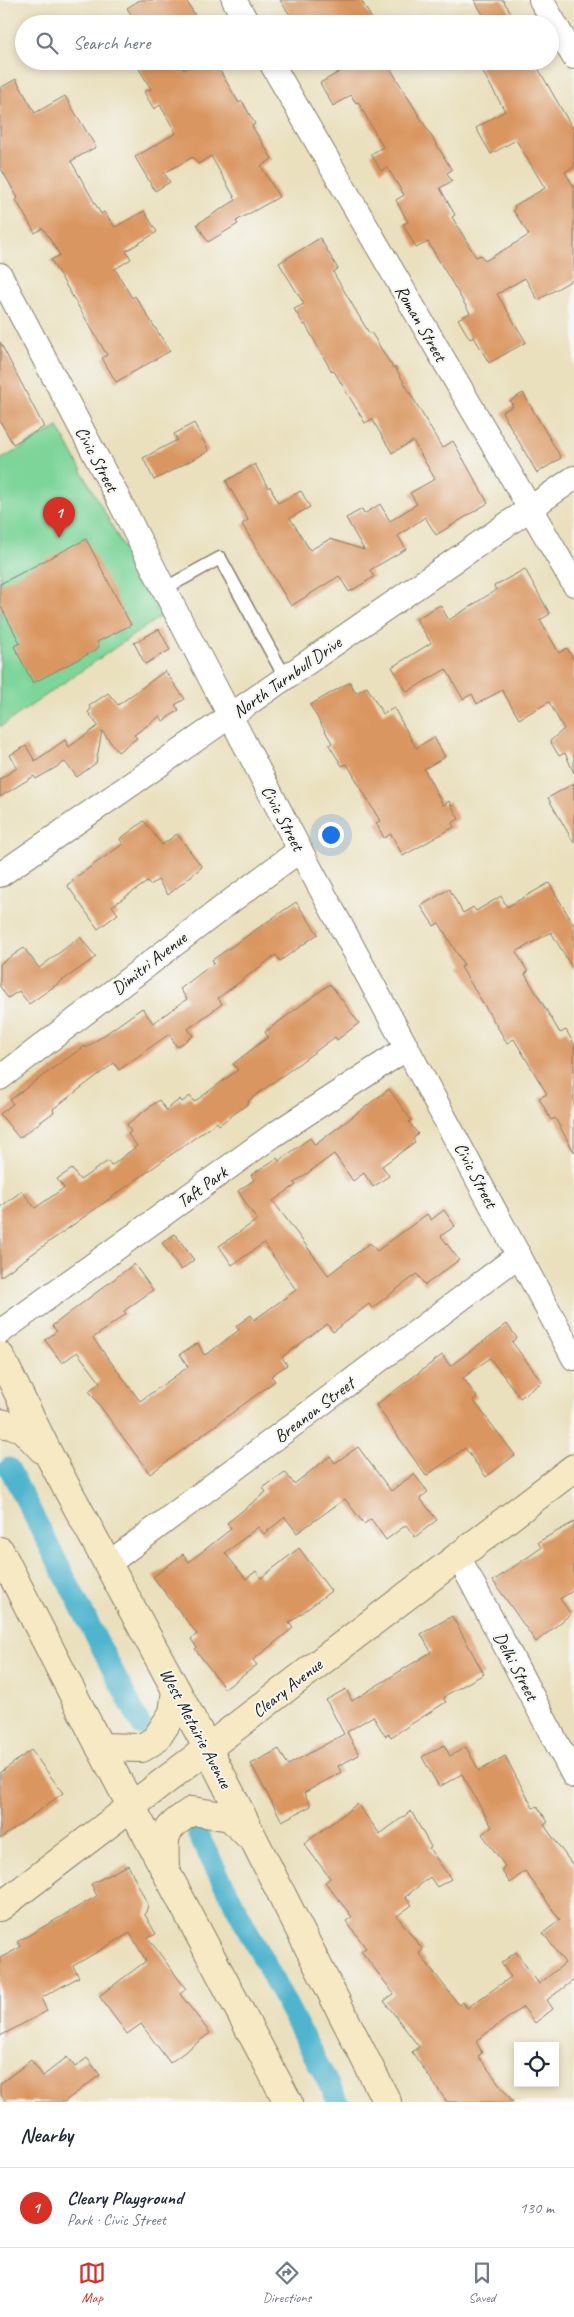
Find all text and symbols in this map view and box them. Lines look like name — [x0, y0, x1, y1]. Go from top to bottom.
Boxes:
search box — [15, 15, 559, 70]
icon: search — [33, 29, 61, 57]
text: Search here — [73, 31, 150, 55]
street label: Roman Street — [390, 281, 453, 367]
street label: Civic Street — [71, 423, 124, 497]
pin: 1 — [43, 497, 75, 538]
street label: North Turnbull Drive — [229, 631, 346, 722]
street label: Civic Street — [257, 782, 310, 856]
your location — [318, 822, 344, 848]
street label: Dimitri Avenue — [107, 926, 192, 999]
street label: Civic Street — [450, 1139, 503, 1213]
street label: Taft Park — [172, 1161, 233, 1213]
street label: Breanon Street — [269, 1371, 361, 1447]
street label: Delhi Street — [489, 1628, 544, 1706]
street label: Cleary Avenue — [248, 1653, 327, 1722]
street label: West Metairie Avenue — [155, 1664, 237, 1793]
map controls — [514, 2042, 559, 2087]
button: locate — [514, 2042, 559, 2087]
text: Nearby — [20, 2122, 73, 2148]
text: Cleary Playground — [67, 2186, 183, 2210]
text: 1 — [32, 2198, 40, 2218]
text: 130 m — [520, 2198, 554, 2218]
text: Park · Civic Street — [67, 2210, 166, 2230]
tab: Map — [78, 2259, 106, 2306]
tab: Directions — [263, 2259, 311, 2306]
tab: Saved — [468, 2259, 496, 2306]

